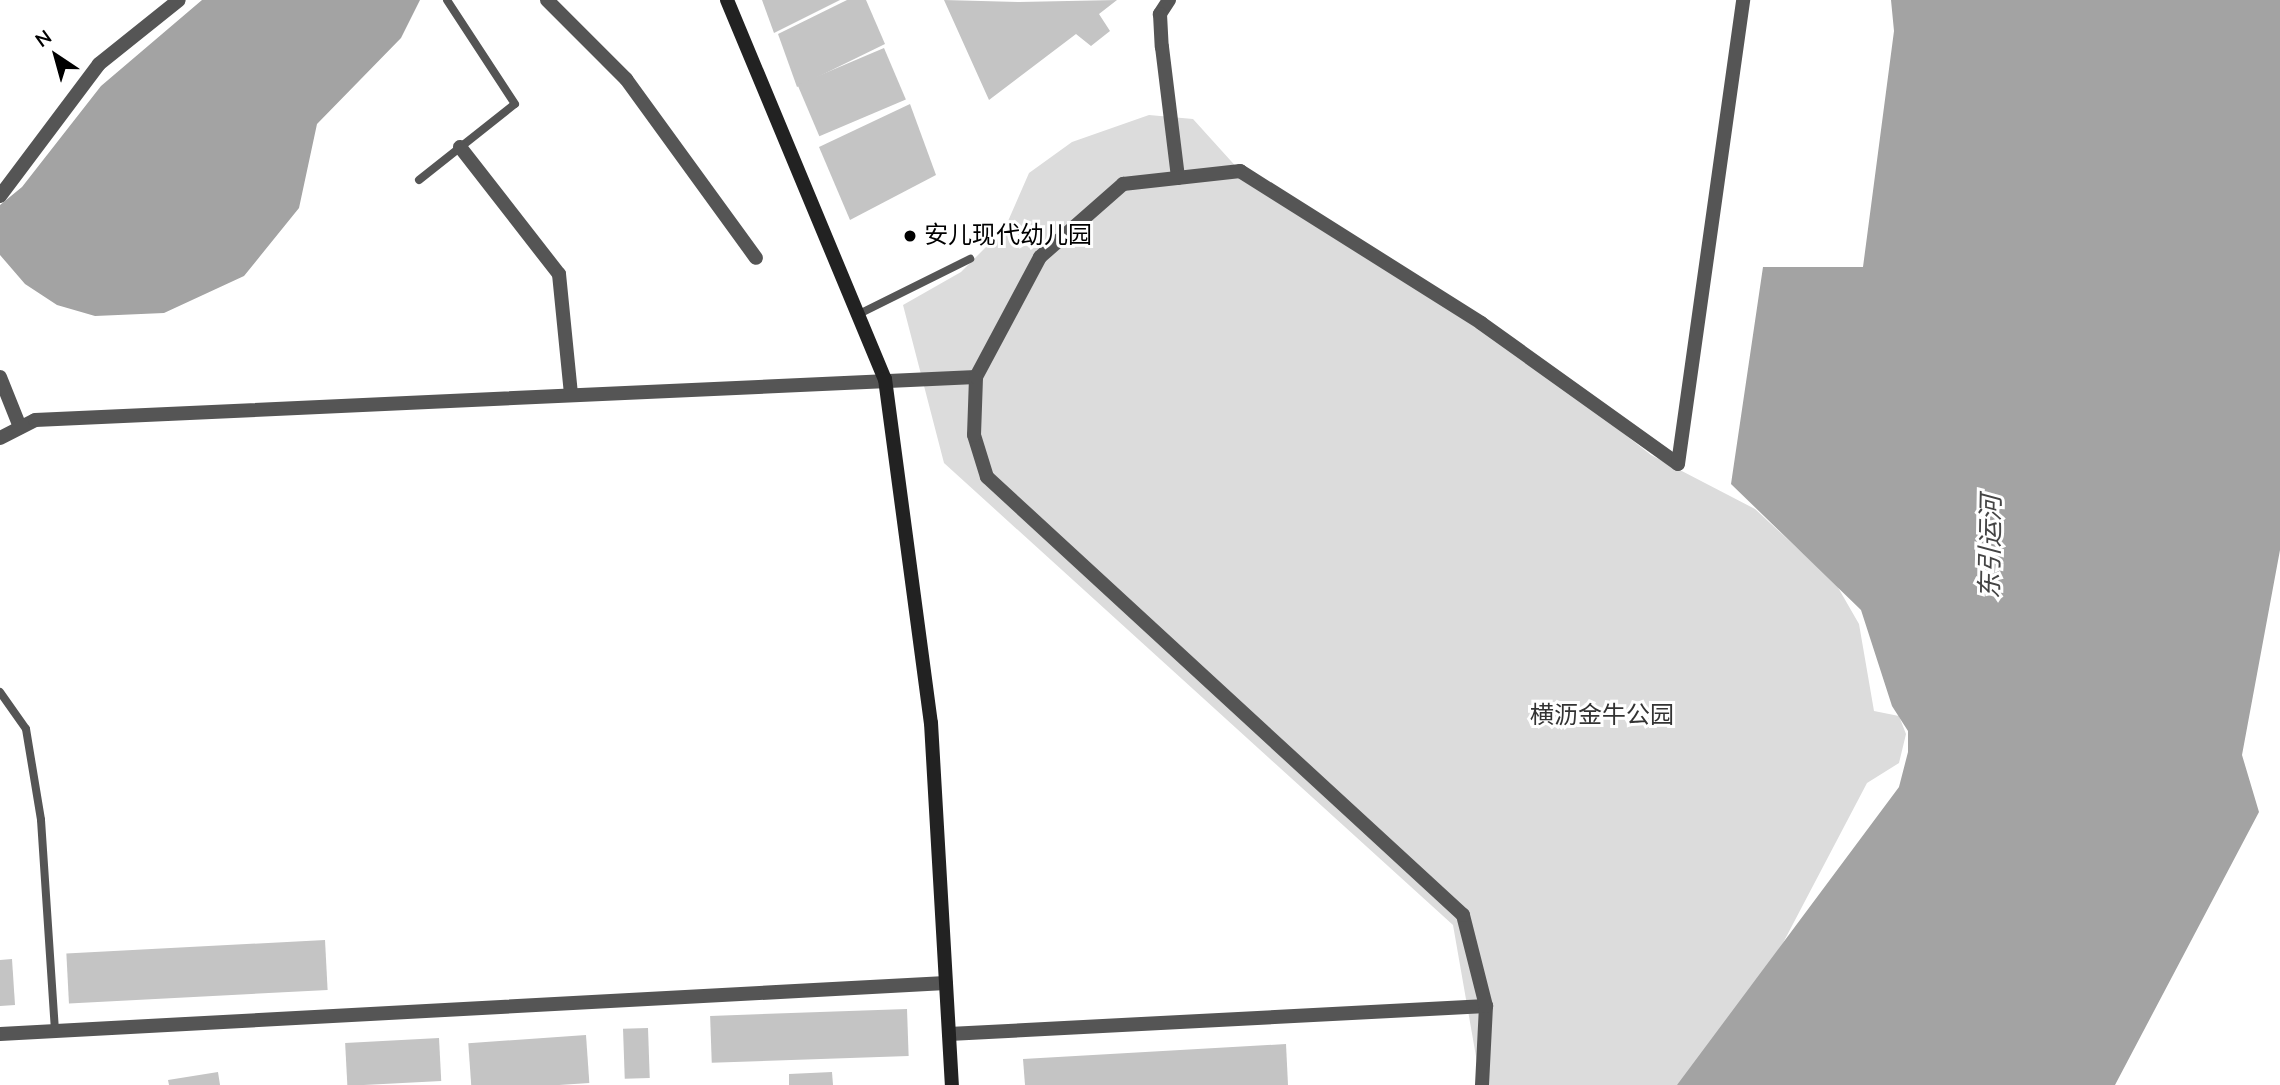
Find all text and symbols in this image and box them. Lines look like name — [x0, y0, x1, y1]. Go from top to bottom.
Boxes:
north arrow — [21, 21, 91, 91]
text: N — [30, 24, 57, 54]
place label: 安儿现代幼儿园 — [924, 222, 1092, 250]
marker: 安儿现代幼儿园 — [902, 228, 918, 244]
water label: 东引运河 — [1974, 495, 2008, 599]
park label: 横沥金牛公园 — [1530, 702, 1674, 730]

